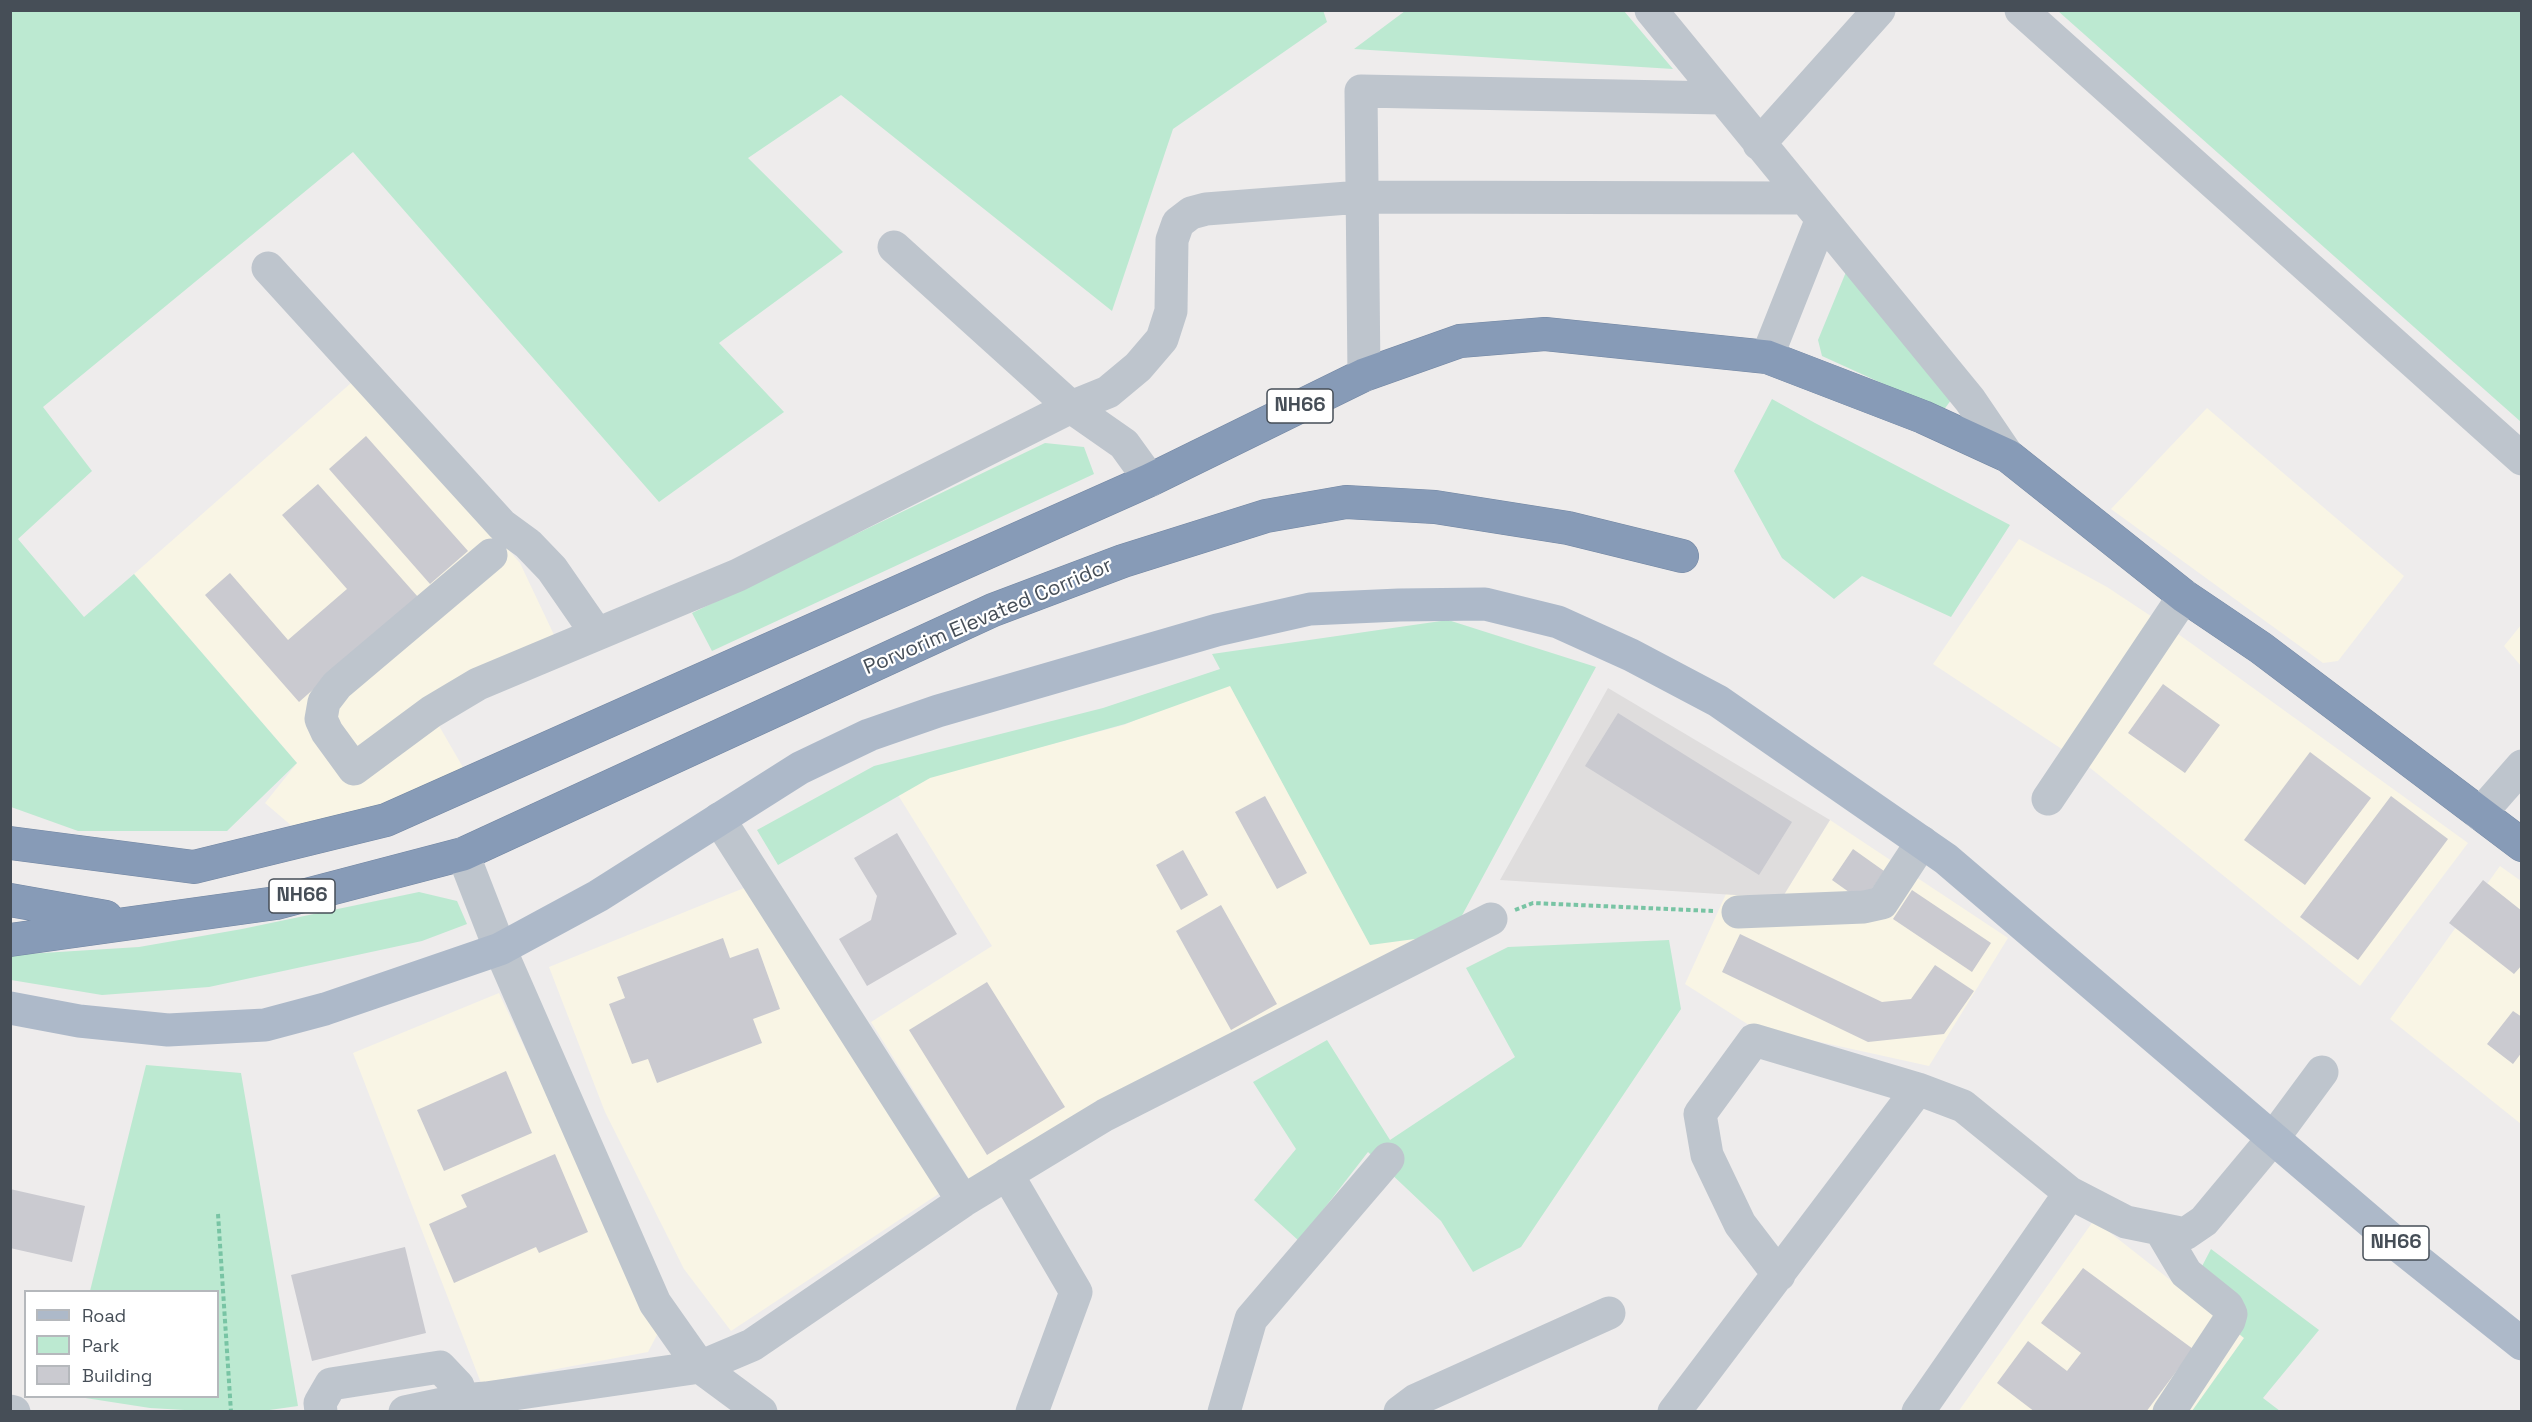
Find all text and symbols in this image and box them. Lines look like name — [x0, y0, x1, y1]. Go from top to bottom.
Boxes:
road number: NH66 — [1267, 389, 1333, 423]
street label: Porvorim Elevated Corridor — [860, 553, 1116, 681]
road number: NH66 — [269, 879, 335, 913]
road number: NH66 — [2363, 1226, 2429, 1260]
legend — [24, 1290, 219, 1398]
text: Road — [82, 1304, 126, 1327]
text: Park — [82, 1334, 119, 1357]
text: Building — [82, 1364, 152, 1387]

